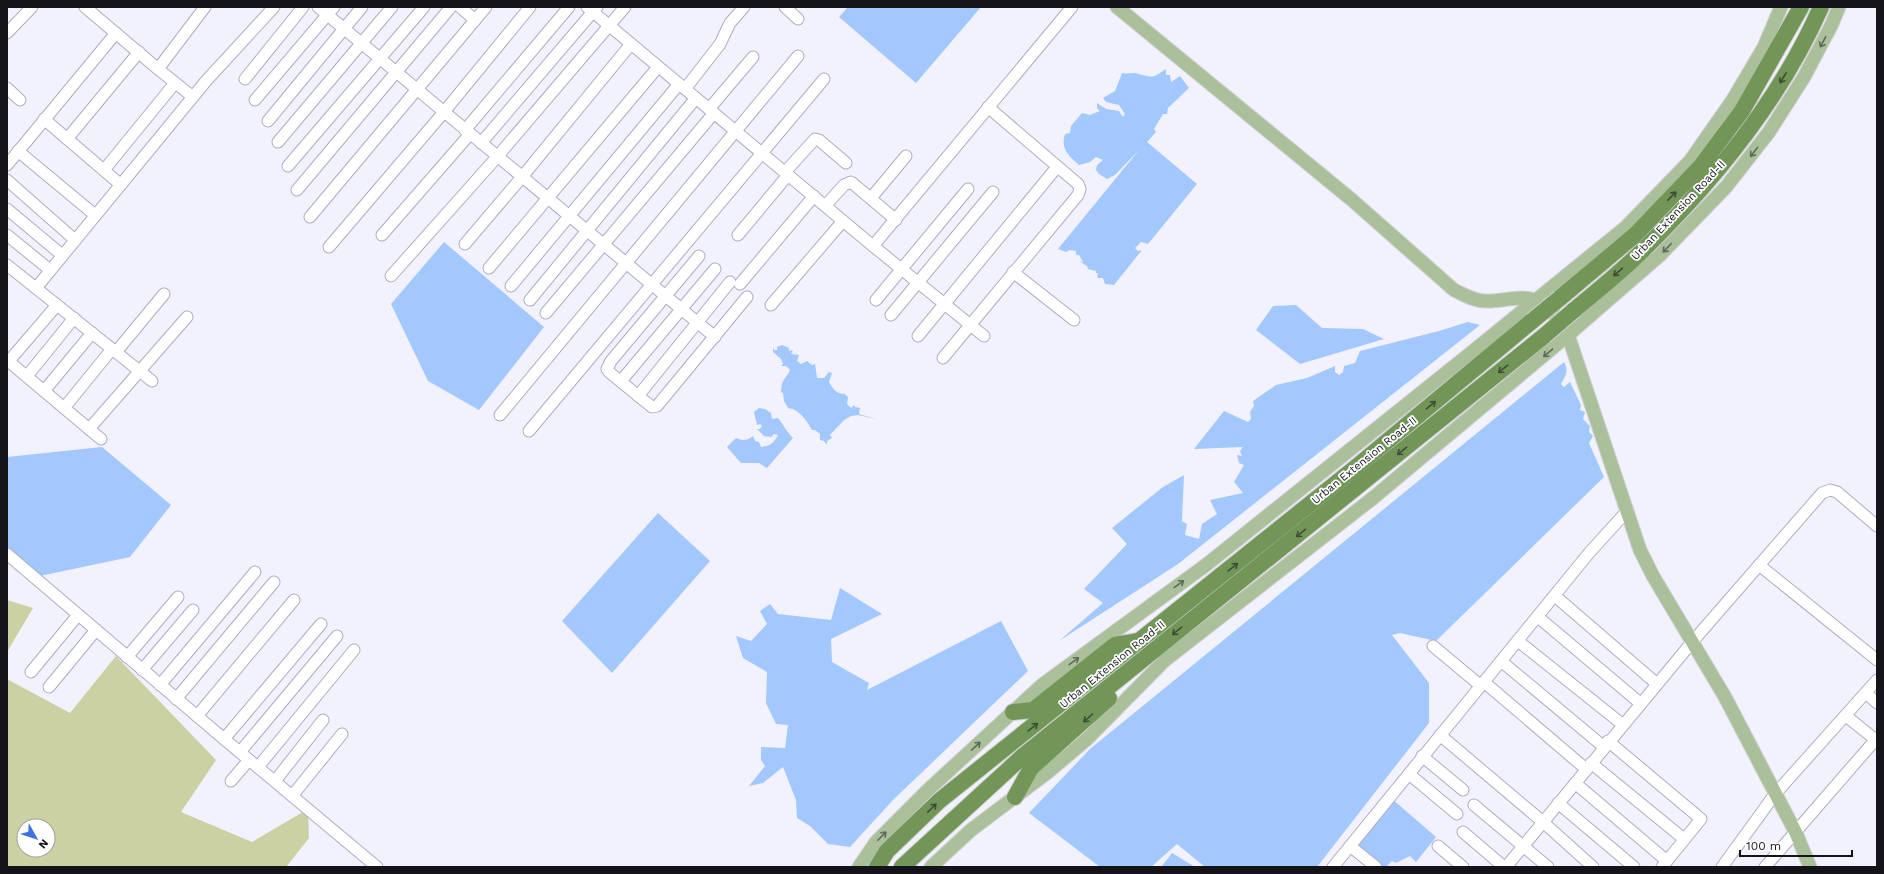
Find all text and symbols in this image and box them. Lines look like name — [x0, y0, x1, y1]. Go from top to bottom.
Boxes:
one-way arrow — [1818, 36, 1826, 48]
one-way arrow — [1779, 72, 1787, 83]
one-way arrow — [1749, 146, 1758, 157]
street label: Urban Extension Road-II — [1629, 158, 1728, 263]
one-way arrow — [1667, 192, 1676, 202]
one-way arrow — [1662, 243, 1671, 253]
one-way arrow — [1612, 268, 1623, 277]
one-way arrow — [1542, 348, 1553, 357]
one-way arrow — [1497, 365, 1508, 374]
one-way arrow — [1426, 401, 1437, 409]
street label: Urban Extension Road-II — [1309, 414, 1419, 507]
one-way arrow — [1397, 447, 1407, 456]
one-way arrow — [1295, 528, 1306, 537]
one-way arrow — [1227, 562, 1238, 571]
one-way arrow — [1173, 580, 1184, 588]
street label: Urban Extension Road-II — [1057, 618, 1167, 711]
one-way arrow — [1172, 627, 1182, 636]
one-way arrow — [1068, 657, 1079, 665]
one-way arrow — [1083, 713, 1093, 722]
one-way arrow — [1028, 722, 1039, 731]
one-way arrow — [971, 742, 981, 751]
one-way arrow — [927, 803, 937, 813]
north arrow — [16, 818, 56, 858]
one-way arrow — [877, 831, 887, 841]
scale bar — [1740, 832, 1852, 858]
text: N — [36, 837, 51, 851]
text: 100 m — [1746, 839, 1781, 853]

